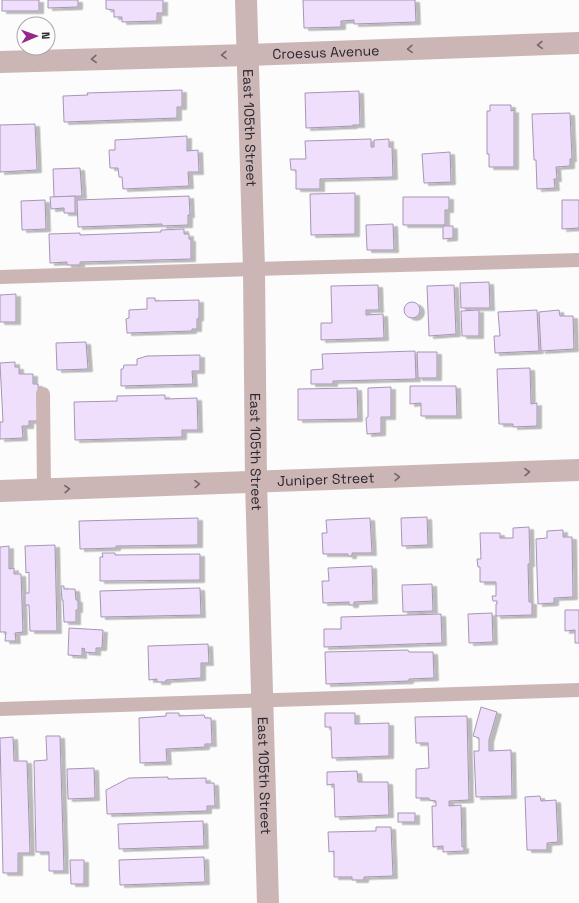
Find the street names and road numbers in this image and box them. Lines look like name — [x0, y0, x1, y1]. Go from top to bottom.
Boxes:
street label: Croesus Avenue — [272, 41, 380, 63]
street label: East 105th Street — [239, 69, 261, 187]
street label: East 105th Street — [246, 393, 266, 511]
street label: Juniper Street — [277, 468, 375, 490]
street label: East 105th Street — [254, 717, 275, 835]

